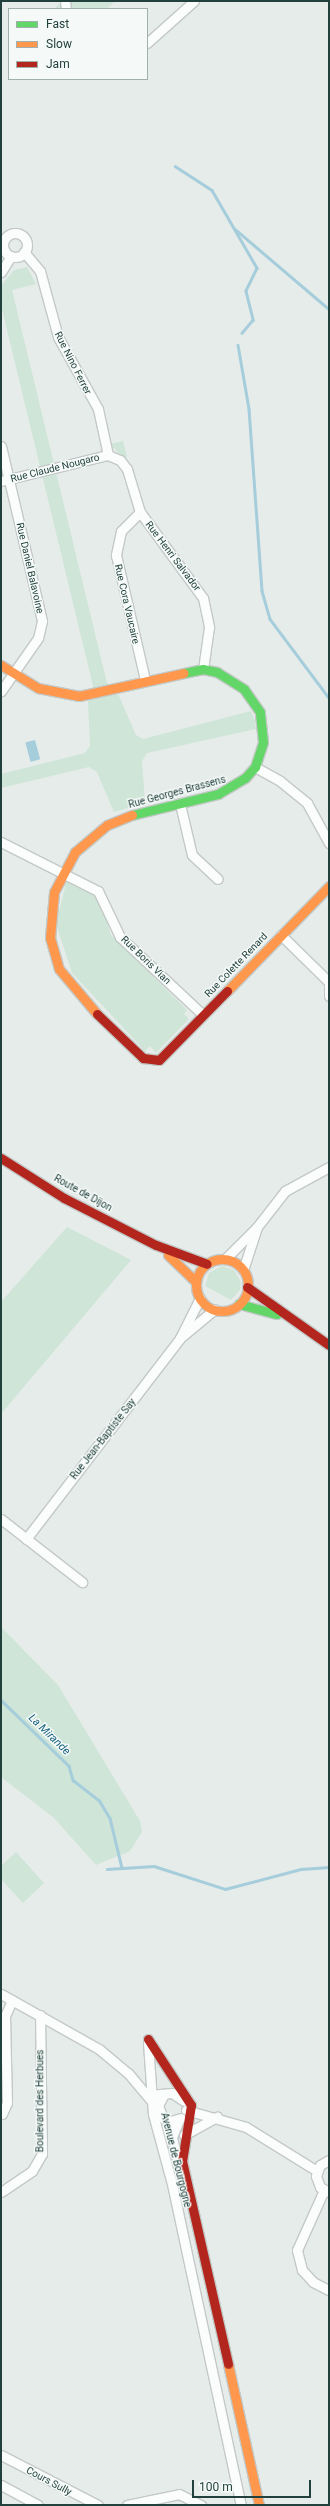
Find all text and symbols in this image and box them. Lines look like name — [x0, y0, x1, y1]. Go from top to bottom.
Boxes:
legend — [8, 8, 148, 80]
text: Fast — [46, 17, 69, 31]
text: Slow — [46, 37, 72, 51]
text: Jam — [46, 57, 70, 71]
street label: Rue Nino Ferrer — [52, 330, 94, 396]
street label: Rue Claude Nougaro — [9, 451, 101, 485]
street label: Rue Henri Salvador — [143, 519, 203, 593]
street label: Rue Daniel Balavoine — [14, 521, 46, 615]
street label: Rue Cora Vaucaire — [112, 563, 142, 645]
street label: Rue Georges Brassens — [127, 773, 227, 811]
street label: Rue Colette Renard — [202, 930, 270, 1000]
street label: Rue Boris Vian — [119, 933, 173, 987]
street label: Route de Dijon — [52, 1172, 114, 1214]
street label: Rue Jean-Baptiste Say — [68, 1396, 138, 1482]
water label: La Mirande — [25, 1712, 73, 1758]
street label: Boulevard des Herbues — [34, 2050, 46, 2152]
street label: Avenue de Bourgogne — [158, 2111, 194, 2209]
street label: Cours Sully — [24, 2464, 74, 2498]
scale bar — [194, 2472, 313, 2498]
text: 100 m — [199, 2480, 233, 2494]

